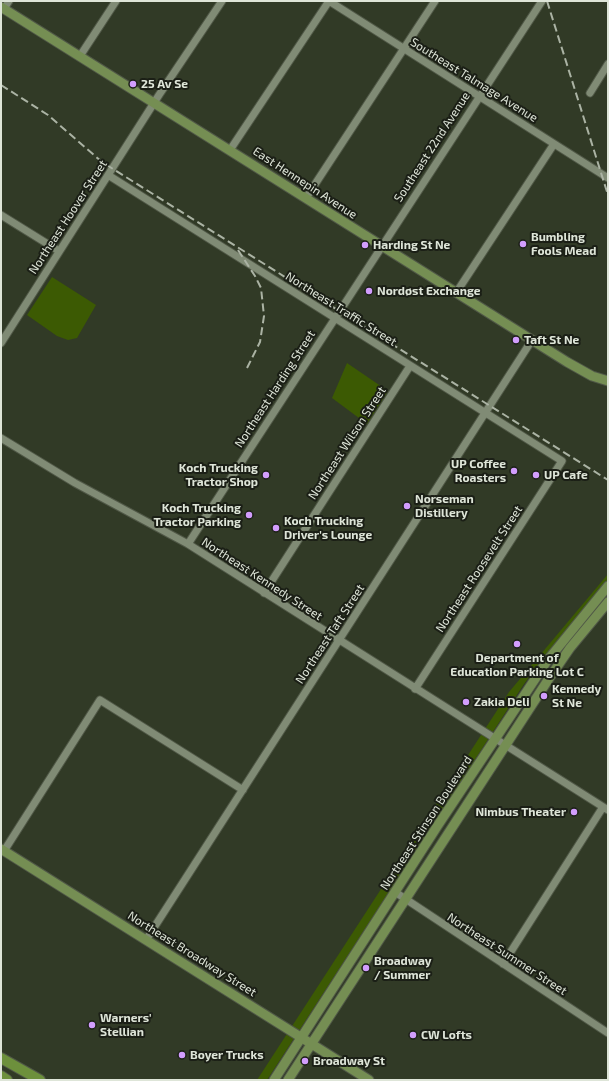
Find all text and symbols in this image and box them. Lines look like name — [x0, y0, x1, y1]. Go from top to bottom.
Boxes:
street label: Southeast Talmage Avenue — [408, 35, 540, 125]
place label: 25 Av Se — [141, 77, 188, 91]
marker: 25 Av Se — [128, 79, 138, 89]
street label: Southeast 22nd Avenue — [391, 89, 473, 205]
street label: East Hennepin Avenue — [250, 144, 360, 222]
street label: Northeast Hoover Street — [26, 157, 110, 277]
place label: Bumbling Fools Mead — [531, 230, 596, 258]
place label: Harding St Ne — [373, 238, 450, 252]
marker: Bumbling Fools Mead — [518, 239, 528, 249]
marker: Harding St Ne — [360, 240, 370, 250]
street label: Northeast Traffic Street — [283, 269, 399, 349]
place label: Nordøst Exchange — [377, 284, 481, 298]
marker: Nordøst Exchange — [364, 286, 374, 296]
street label: Northeast Harding Street — [232, 328, 318, 450]
place label: Taft St Ne — [524, 333, 579, 347]
marker: Taft St Ne — [511, 335, 521, 345]
street label: Northeast Wilson Street — [305, 384, 389, 502]
place label: UP Coffee Roasters — [451, 457, 506, 485]
place label: Koch Trucking Tractor Shop — [179, 461, 258, 489]
marker: UP Coffee Roasters — [509, 466, 519, 476]
place label: UP Cafe — [544, 468, 588, 482]
marker: Koch Trucking Tractor Shop — [261, 470, 271, 480]
marker: UP Cafe — [531, 470, 541, 480]
place label: Norseman Distillery — [415, 492, 474, 520]
place label: Koch Trucking Tractor Parking — [153, 501, 241, 529]
marker: Norseman Distillery — [402, 501, 412, 511]
street label: Northeast Roosevelt Street — [433, 503, 525, 635]
marker: Koch Trucking Tractor Parking — [244, 510, 254, 520]
place label: Koch Trucking Driver's Lounge — [284, 514, 372, 542]
marker: Koch Trucking Driver's Lounge — [271, 523, 281, 533]
street label: Northeast Kennedy Street — [199, 535, 325, 623]
street label: Northeast Taft Street — [292, 582, 368, 686]
marker: Department of Education Parking Lot C — [512, 639, 522, 649]
place label: Department of Education Parking Lot C — [450, 651, 584, 679]
place label: Kennedy St Ne — [552, 682, 601, 710]
marker: Kennedy St Ne — [539, 691, 549, 701]
place label: Zakia Deli — [474, 695, 530, 709]
marker: Zakia Deli — [461, 697, 471, 707]
street label: Northeast Stinson Boulevard — [377, 753, 475, 893]
place label: Nimbus Theater — [475, 805, 566, 819]
marker: Nimbus Theater — [569, 807, 579, 817]
street label: Northeast Broadway Street — [125, 908, 259, 1000]
street label: Northeast Summer Street — [444, 910, 570, 998]
place label: Broadway / Summer — [374, 954, 432, 982]
marker: Broadway / Summer — [361, 963, 371, 973]
place label: Warners' Stellian — [100, 1011, 152, 1039]
marker: Warners' Stellian — [87, 1020, 97, 1030]
place label: CW Lofts — [421, 1028, 472, 1042]
marker: CW Lofts — [408, 1030, 418, 1040]
place label: Boyer Trucks — [190, 1048, 264, 1062]
marker: Boyer Trucks — [177, 1050, 187, 1060]
place label: Broadway St — [313, 1054, 385, 1068]
marker: Broadway St — [300, 1056, 310, 1066]

